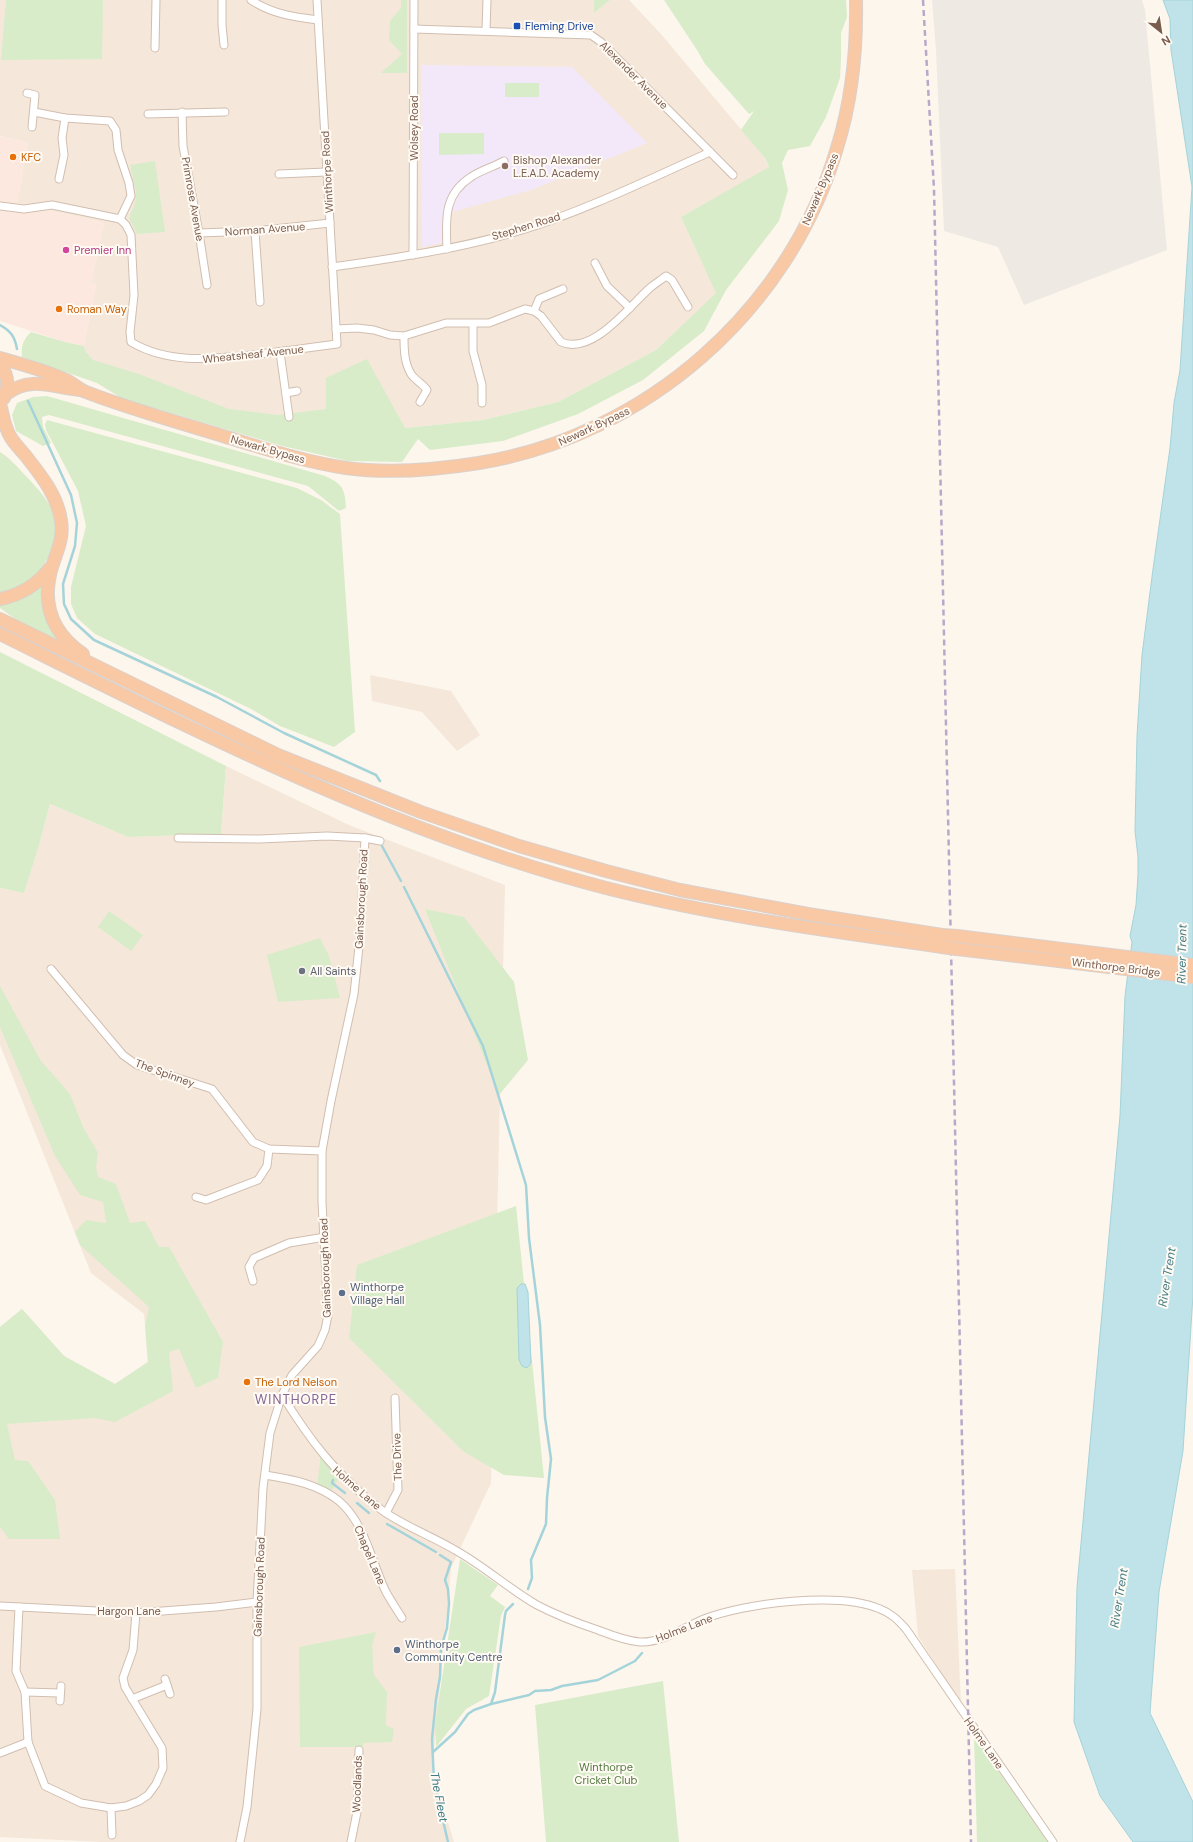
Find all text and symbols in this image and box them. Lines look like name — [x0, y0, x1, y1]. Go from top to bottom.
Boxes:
north arrow — [1141, 12, 1181, 52]
place label: Fleming Drive — [525, 19, 593, 33]
marker: Fleming Drive — [512, 21, 522, 31]
text: N — [1159, 33, 1173, 49]
street label: Alexander Avenue — [597, 38, 671, 112]
street label: Wolsey Road — [407, 95, 421, 161]
street label: Winthorpe Road — [318, 130, 336, 214]
place label: KFC — [21, 150, 41, 164]
street label: Newark Bypass — [799, 151, 841, 227]
marker: KFC — [8, 152, 18, 162]
place label: Bishop Alexander L.E.A.D. Academy — [513, 153, 601, 180]
street label: Primrose Avenue — [179, 156, 207, 242]
marker: Bishop Alexander L.E.A.D. Academy — [500, 161, 510, 171]
street label: Stephen Road — [490, 209, 562, 243]
street label: Norman Avenue — [224, 219, 306, 239]
place label: Premier Inn — [74, 243, 131, 257]
marker: Premier Inn — [61, 245, 71, 255]
place label: Roman Way — [67, 302, 127, 316]
marker: Roman Way — [54, 304, 64, 314]
street label: Wheatsheaf Avenue — [202, 342, 304, 366]
street label: Newark Bypass — [556, 403, 632, 449]
street label: Newark Bypass — [229, 432, 307, 466]
street label: Gainsborough Road — [351, 849, 371, 949]
water label: River Trent — [1173, 924, 1191, 984]
street label: Winthorpe Bridge — [1071, 955, 1161, 979]
place label: All Saints — [310, 964, 356, 978]
marker: All Saints — [297, 966, 307, 976]
street label: The Spinney — [133, 1056, 197, 1090]
street label: Gainsborough Road — [316, 1218, 334, 1318]
water label: River Trent — [1154, 1246, 1180, 1308]
place label: Winthorpe Village Hall — [350, 1280, 404, 1307]
marker: Winthorpe Village Hall — [337, 1288, 347, 1298]
place label: The Lord Nelson — [255, 1375, 337, 1389]
marker: The Lord Nelson — [242, 1377, 252, 1387]
district label: WINTHORPE — [255, 1391, 337, 1408]
street label: The Drive — [389, 1433, 405, 1481]
street label: Holme Lane — [330, 1463, 384, 1513]
street label: Chapel Lane — [351, 1523, 389, 1587]
street label: Gainsborough Road — [250, 1537, 268, 1637]
water label: River Trent — [1106, 1567, 1132, 1629]
street label: Hargon Lane — [97, 1604, 161, 1618]
street label: Holme Lane — [654, 1611, 714, 1645]
place label: Winthorpe Community Centre — [405, 1637, 503, 1664]
marker: Winthorpe Community Centre — [392, 1645, 402, 1655]
street label: Holme Lane — [961, 1714, 1007, 1772]
street label: Woodlands — [349, 1755, 365, 1813]
park label: Winthorpe Cricket Club — [575, 1760, 638, 1787]
water label: The Fleet — [426, 1770, 452, 1824]

